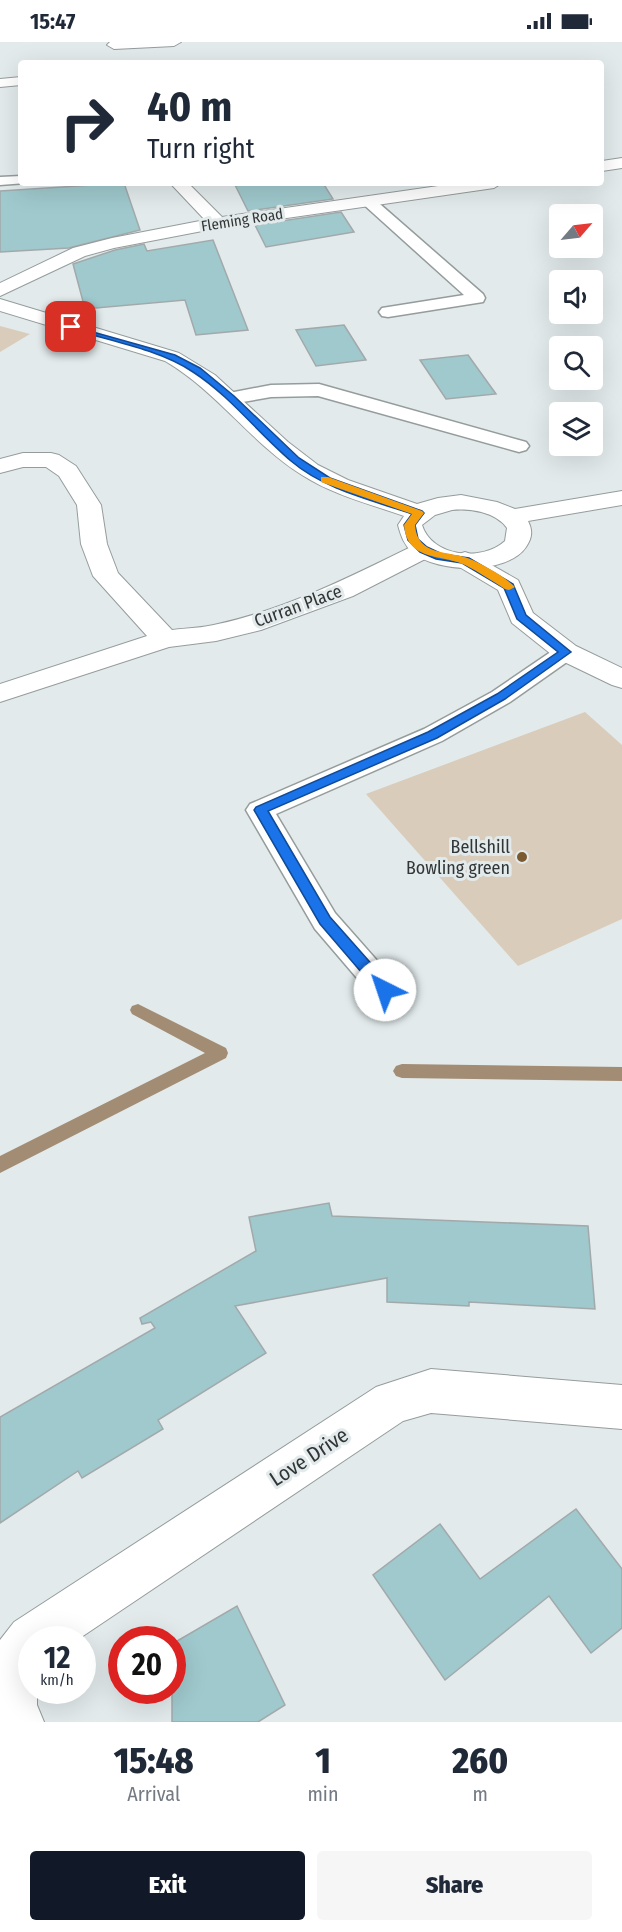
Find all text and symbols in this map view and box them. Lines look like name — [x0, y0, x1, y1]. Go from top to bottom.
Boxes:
text: 15:47 — [30, 8, 75, 35]
text: 40 m — [147, 82, 232, 132]
icon: right — [48, 84, 126, 162]
text: Turn right — [147, 133, 255, 165]
north arrow — [549, 204, 603, 258]
map controls — [549, 204, 603, 456]
street label: Fleming Road — [200, 205, 284, 235]
button: sound — [549, 270, 603, 324]
pin — [45, 301, 96, 352]
icon: arrive — [54, 310, 87, 343]
button: search — [549, 336, 603, 390]
button: layers — [549, 402, 603, 456]
street label: Curran Place — [251, 580, 345, 632]
place label: Bellshill Bowling green — [406, 836, 510, 879]
marker: Bellshill Bowling green — [515, 850, 529, 864]
position arrow — [353, 958, 417, 1022]
street label: Love Drive — [265, 1422, 353, 1492]
speed limit sign: 20 — [108, 1626, 186, 1704]
text: 12 — [44, 1640, 70, 1676]
text: km/h — [40, 1671, 74, 1689]
text: 15:48 — [114, 1739, 194, 1783]
text: 1 — [315, 1739, 331, 1783]
text: 260 — [452, 1739, 508, 1783]
text: Arrival — [127, 1782, 180, 1806]
text: min — [307, 1782, 338, 1806]
text: m — [473, 1782, 488, 1806]
button: Exit — [30, 1851, 305, 1920]
button: Share — [317, 1851, 592, 1920]

